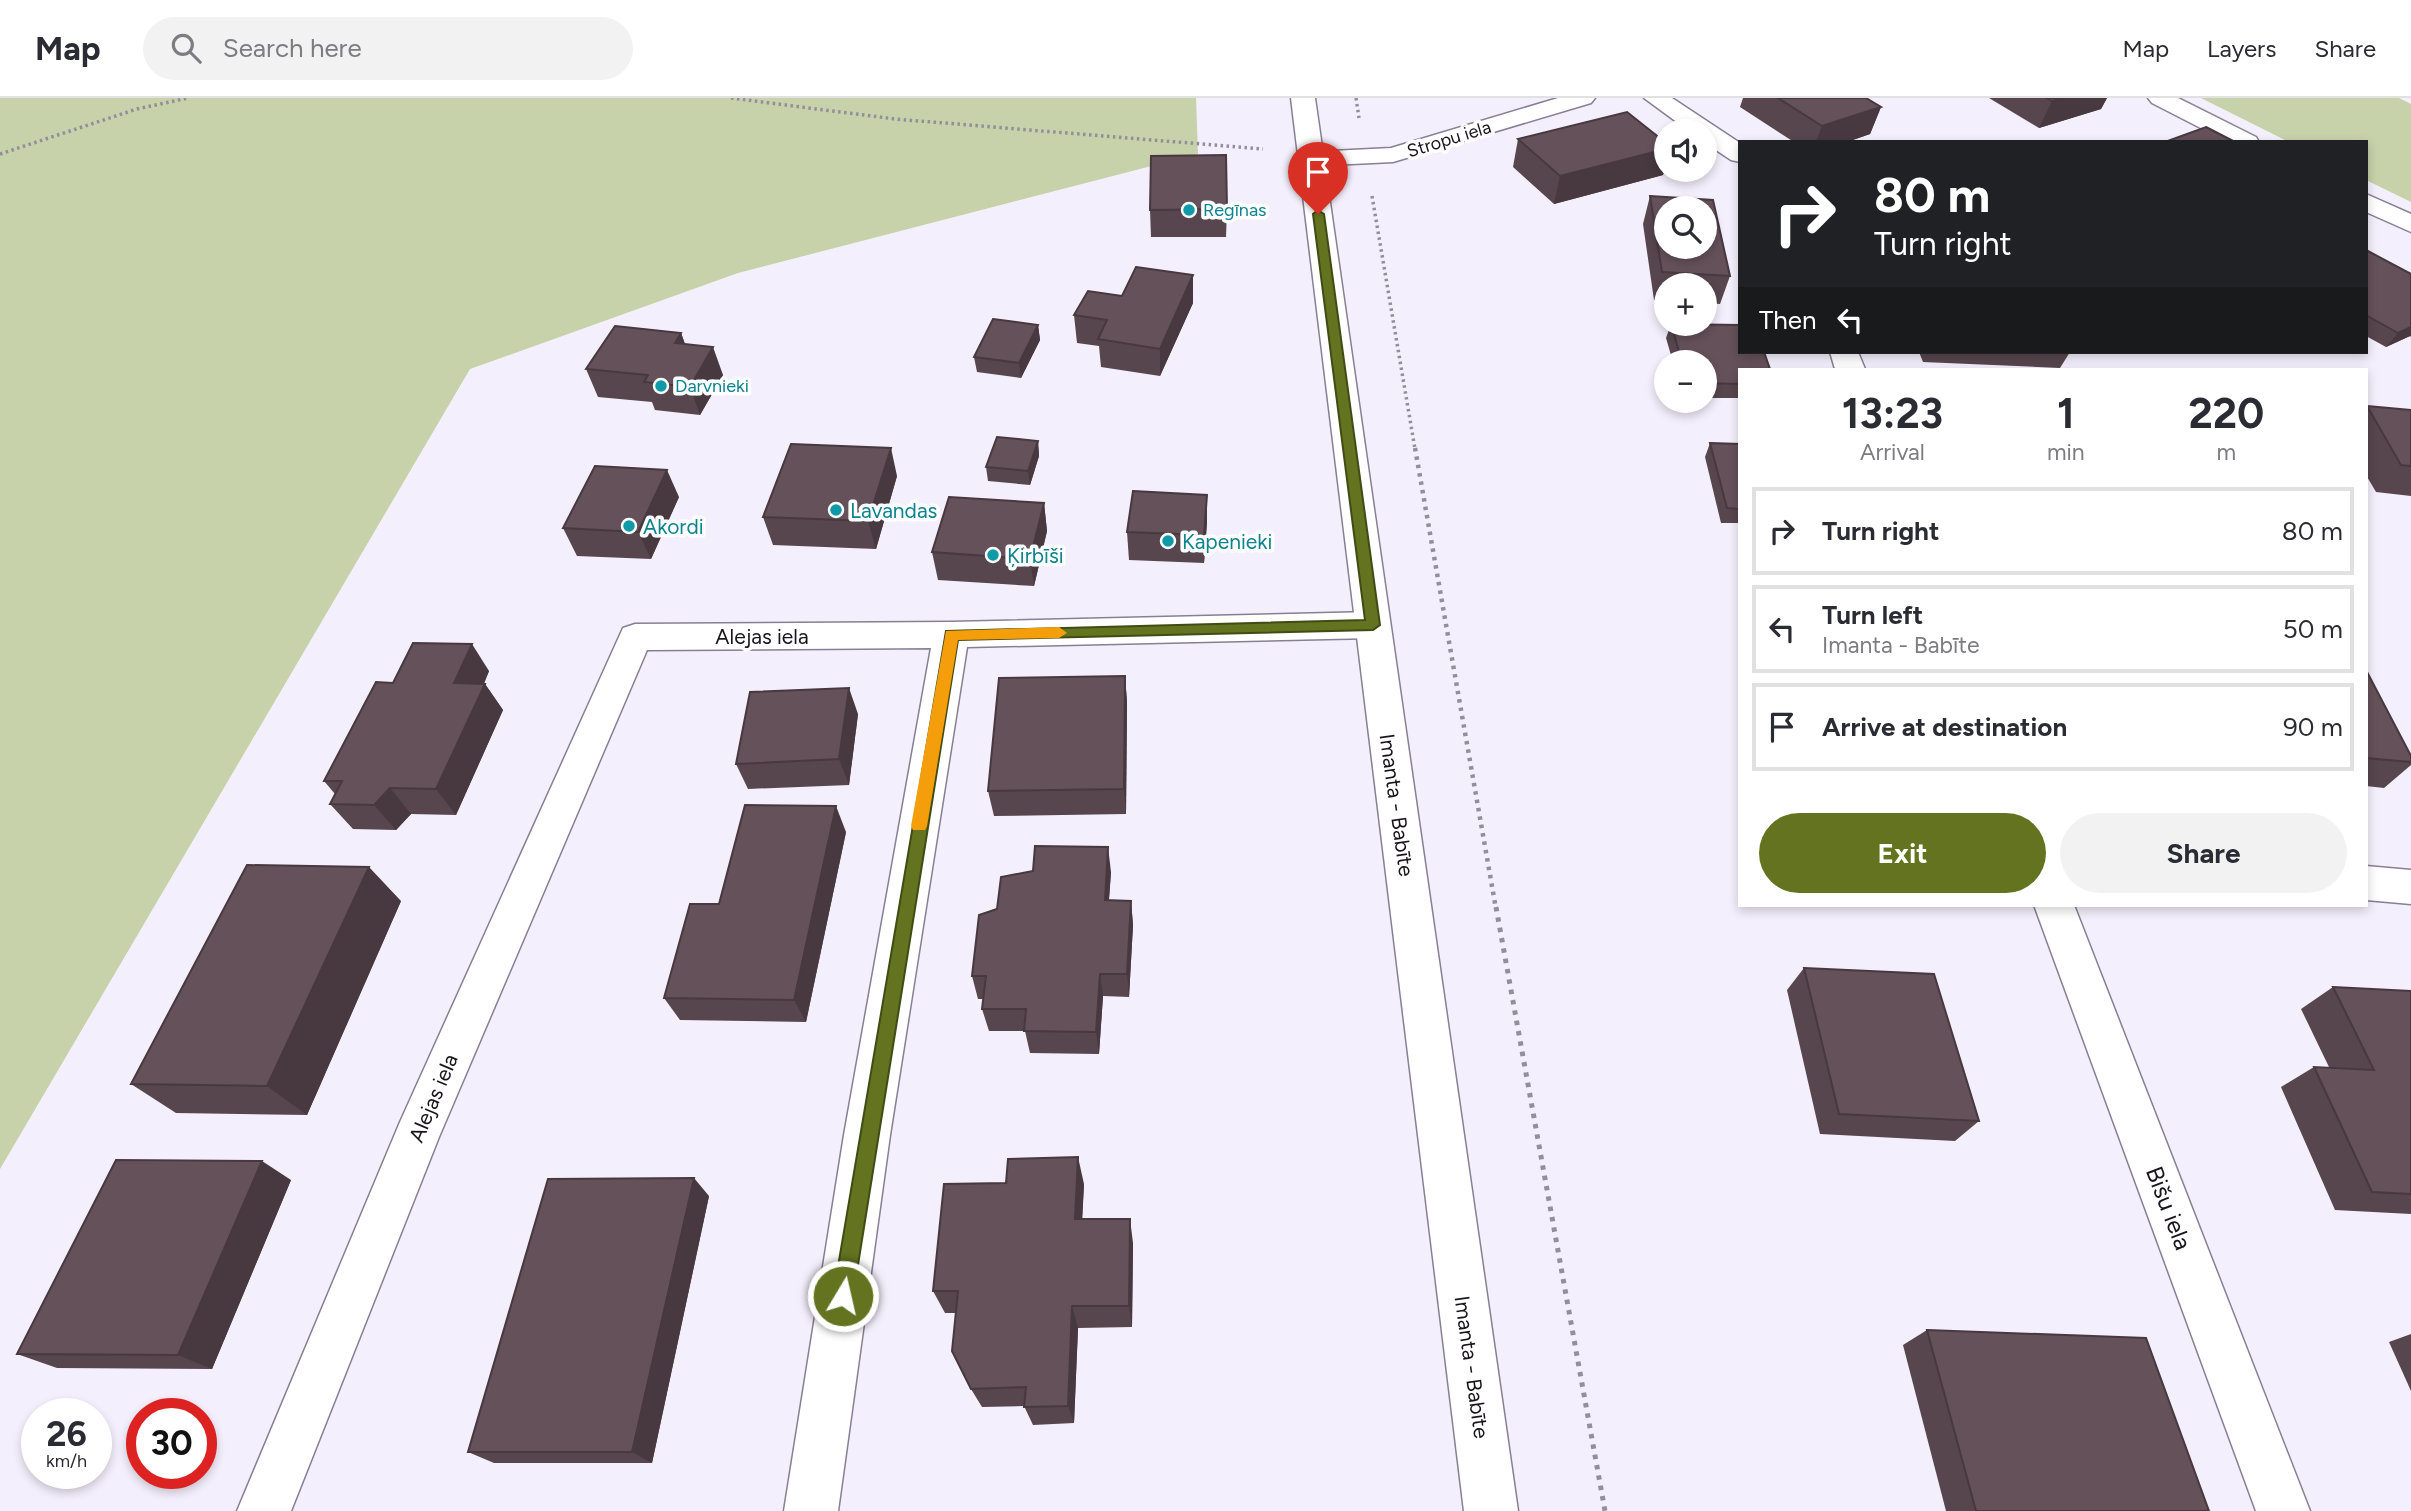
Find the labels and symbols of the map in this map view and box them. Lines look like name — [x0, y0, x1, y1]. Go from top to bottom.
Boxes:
street label: Stropu iela — [1404, 116, 1494, 162]
pin — [1288, 142, 1348, 214]
place label: Regīnas — [1203, 199, 1266, 221]
marker: Regīnas — [1181, 202, 1197, 218]
place label: Darvnieki — [675, 375, 749, 397]
marker: Darvnieki — [653, 378, 669, 394]
place label: Lavandas — [850, 498, 937, 523]
marker: Lavandas — [828, 502, 844, 518]
place label: Akordi — [643, 514, 704, 539]
marker: Akordi — [621, 518, 637, 534]
place label: Kapenieki — [1182, 529, 1272, 554]
marker: Kapenieki — [1160, 533, 1176, 549]
place label: Ķirbīši — [1007, 543, 1064, 568]
marker: Ķirbīši — [985, 547, 1001, 563]
street label: Alejas iela — [715, 624, 809, 649]
street label: Imanta - Babīte — [1375, 732, 1419, 878]
street label: Alejas iela — [403, 1050, 463, 1146]
street label: Bišu iela — [2140, 1162, 2198, 1254]
position arrow — [806, 1259, 880, 1333]
street label: Imanta - Babīte — [1450, 1294, 1494, 1440]
speed limit sign: 30 — [126, 1398, 217, 1489]

